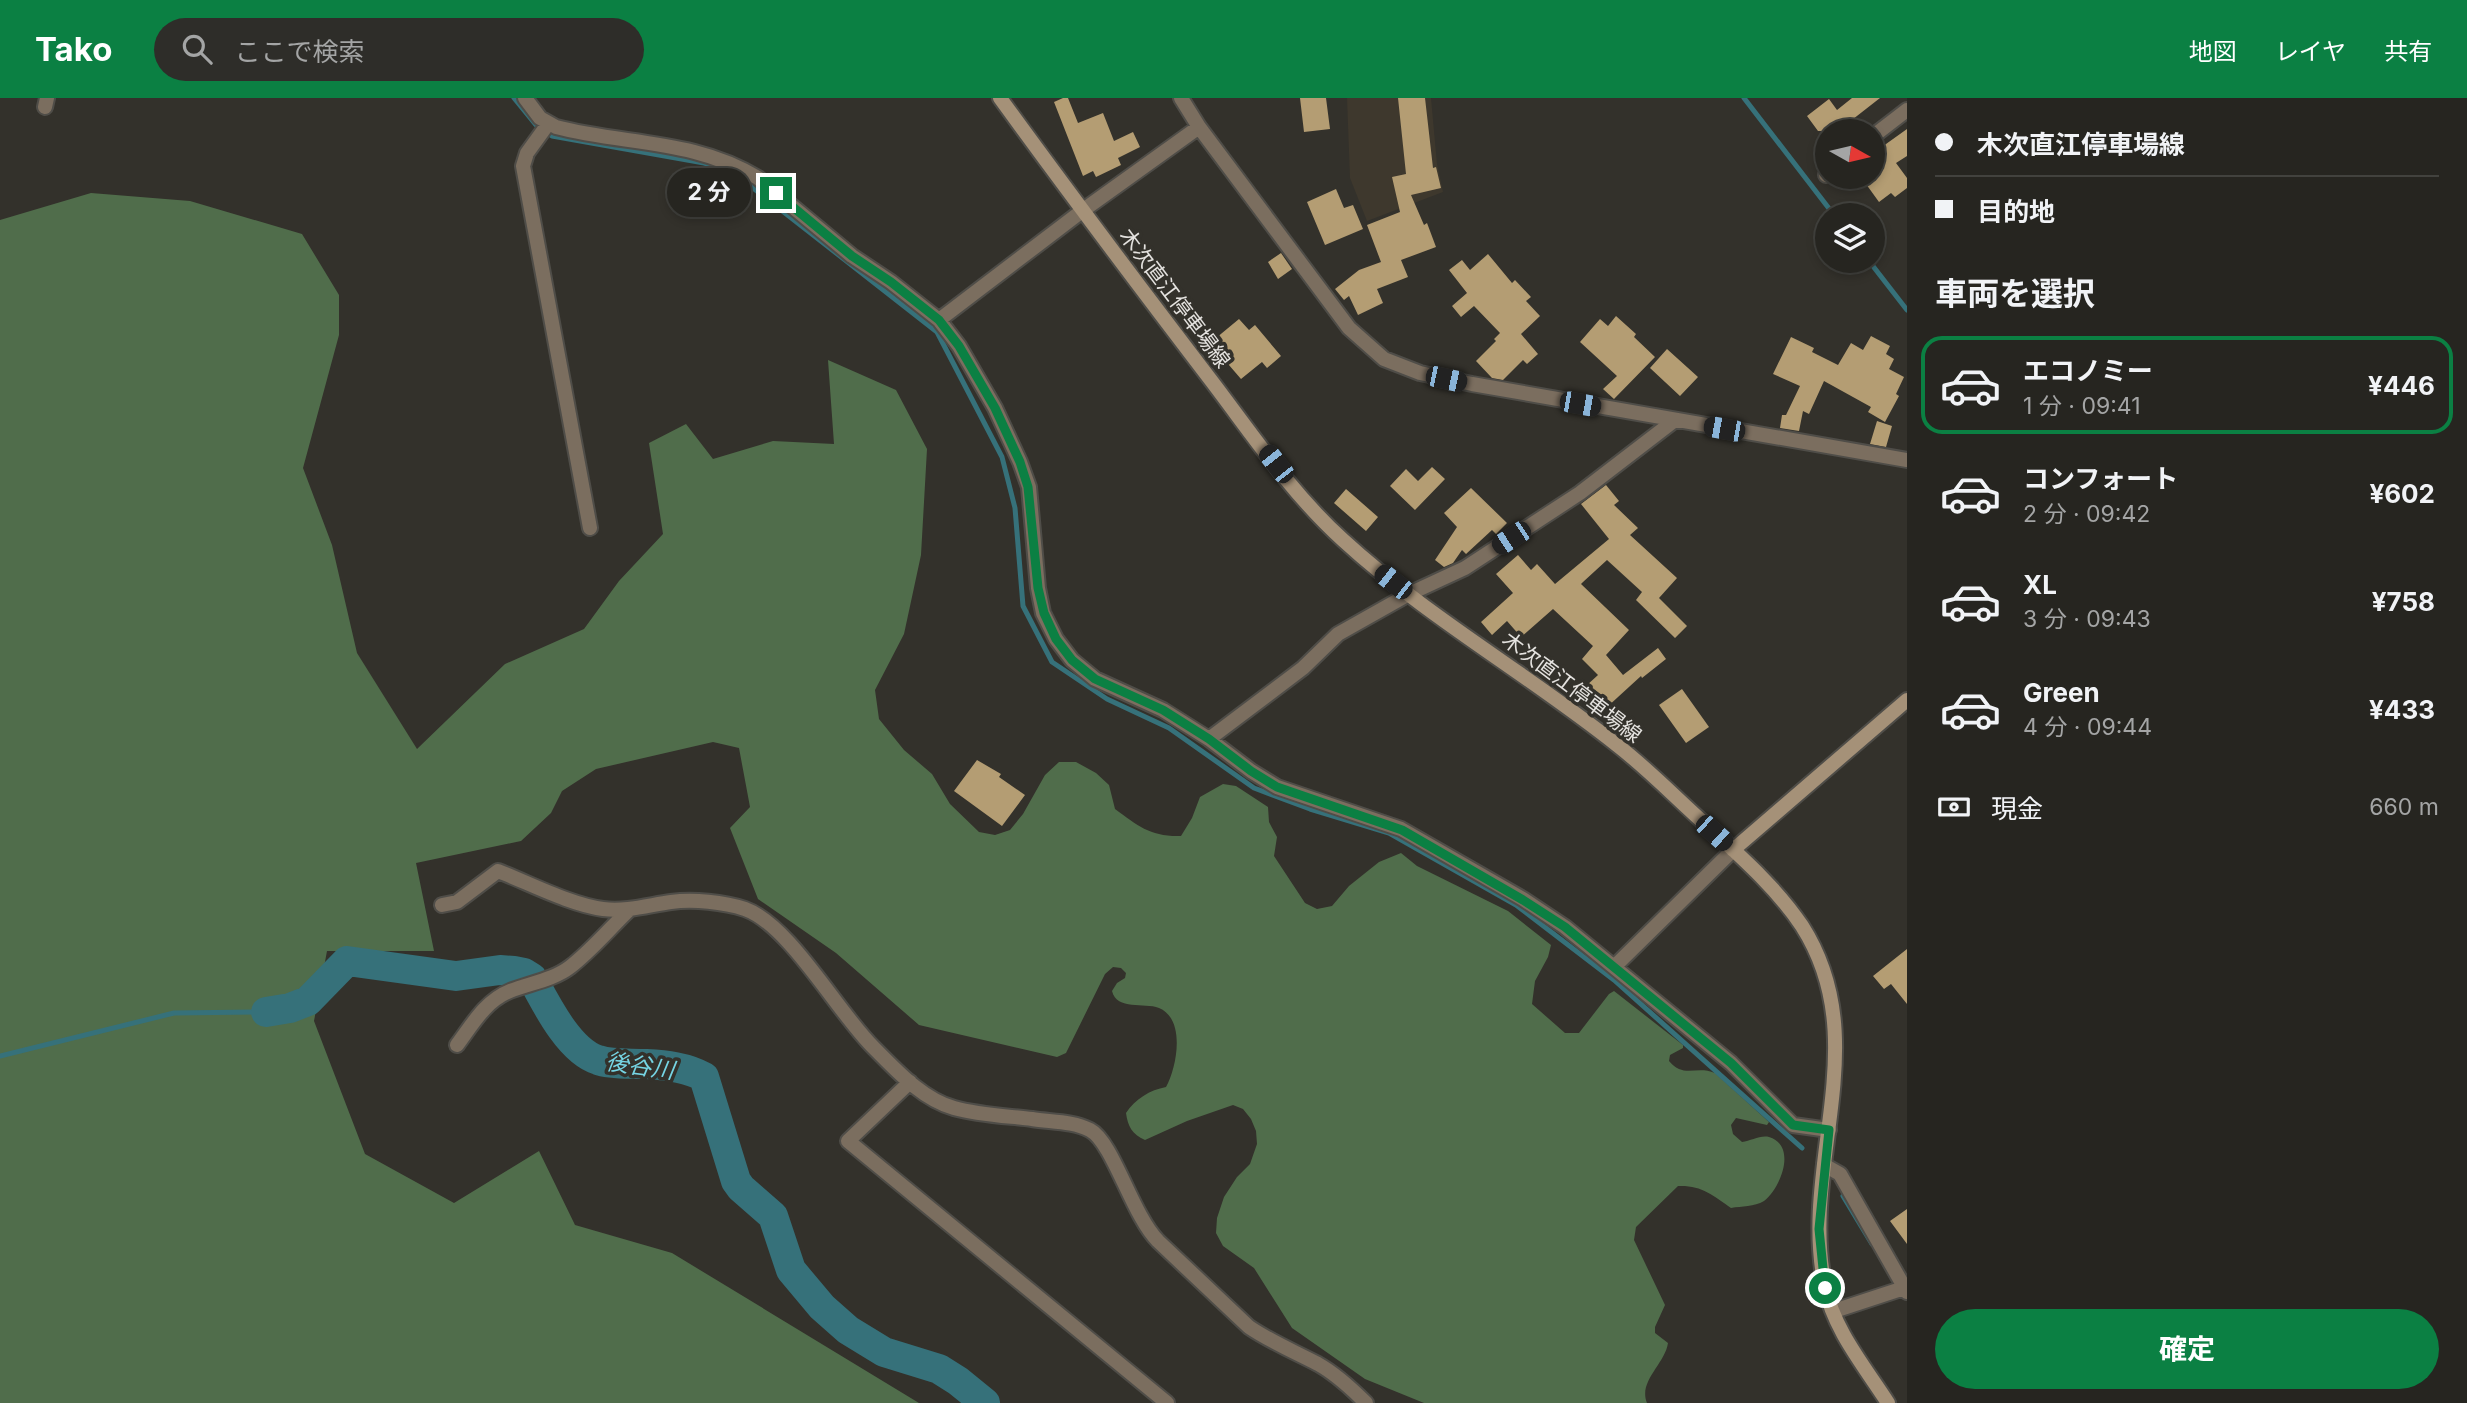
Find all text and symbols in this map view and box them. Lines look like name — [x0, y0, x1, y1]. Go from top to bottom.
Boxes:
search box — [154, 18, 644, 81]
text: Tako — [35, 29, 112, 69]
icon: search — [178, 30, 216, 68]
text: ここで検索 — [234, 36, 364, 67]
text: 地図 — [2189, 37, 2237, 66]
text: レイヤ — [2275, 37, 2346, 66]
text: 共有 — [2384, 37, 2432, 66]
north arrow — [1815, 119, 1885, 189]
map controls — [1815, 119, 1885, 273]
text: 木次直江停車場線 — [1977, 129, 2185, 160]
callout: 2 分 — [668, 168, 752, 217]
route end — [760, 177, 792, 209]
text: 2 分 — [688, 178, 730, 206]
text: 目的地 — [1977, 196, 2055, 227]
button: layers — [1815, 203, 1885, 273]
street label: 木次直江停車場線 — [1114, 223, 1236, 373]
text: 車両を選択 — [1935, 274, 2095, 313]
icon: car — [1939, 354, 2002, 417]
text: エコノミー — [2023, 355, 2153, 386]
car — [1424, 364, 1469, 394]
text: ¥446 — [2368, 370, 2435, 401]
car — [1558, 390, 1603, 418]
text: 1 分 · 09:41 — [2023, 392, 2141, 420]
car — [1702, 415, 1747, 443]
car — [1255, 441, 1298, 487]
icon: car — [1939, 462, 2002, 525]
text: コンフォート — [2023, 463, 2178, 494]
text: ¥602 — [2369, 478, 2435, 509]
text: 2 分 · 09:42 — [2023, 500, 2150, 528]
car — [1488, 518, 1535, 558]
car — [1370, 561, 1417, 603]
text: XL — [2023, 569, 2057, 600]
icon: car — [1939, 570, 2002, 633]
text: ¥758 — [2372, 586, 2435, 617]
text: 3 分 · 09:43 — [2023, 605, 2151, 633]
street label: 木次直江停車場線 — [1497, 626, 1647, 748]
text: Green — [2023, 677, 2100, 708]
icon: car — [1939, 678, 2002, 741]
text: ¥433 — [2369, 694, 2435, 725]
text: 4 分 · 09:44 — [2023, 713, 2152, 741]
icon: cash — [1935, 788, 1973, 826]
text: 現金 — [1991, 793, 2043, 824]
text: 660 m — [2369, 793, 2439, 821]
car — [1692, 811, 1737, 855]
water label: 後谷川 — [604, 1047, 679, 1085]
route start — [1809, 1272, 1841, 1304]
button: 確定 — [1935, 1309, 2439, 1389]

